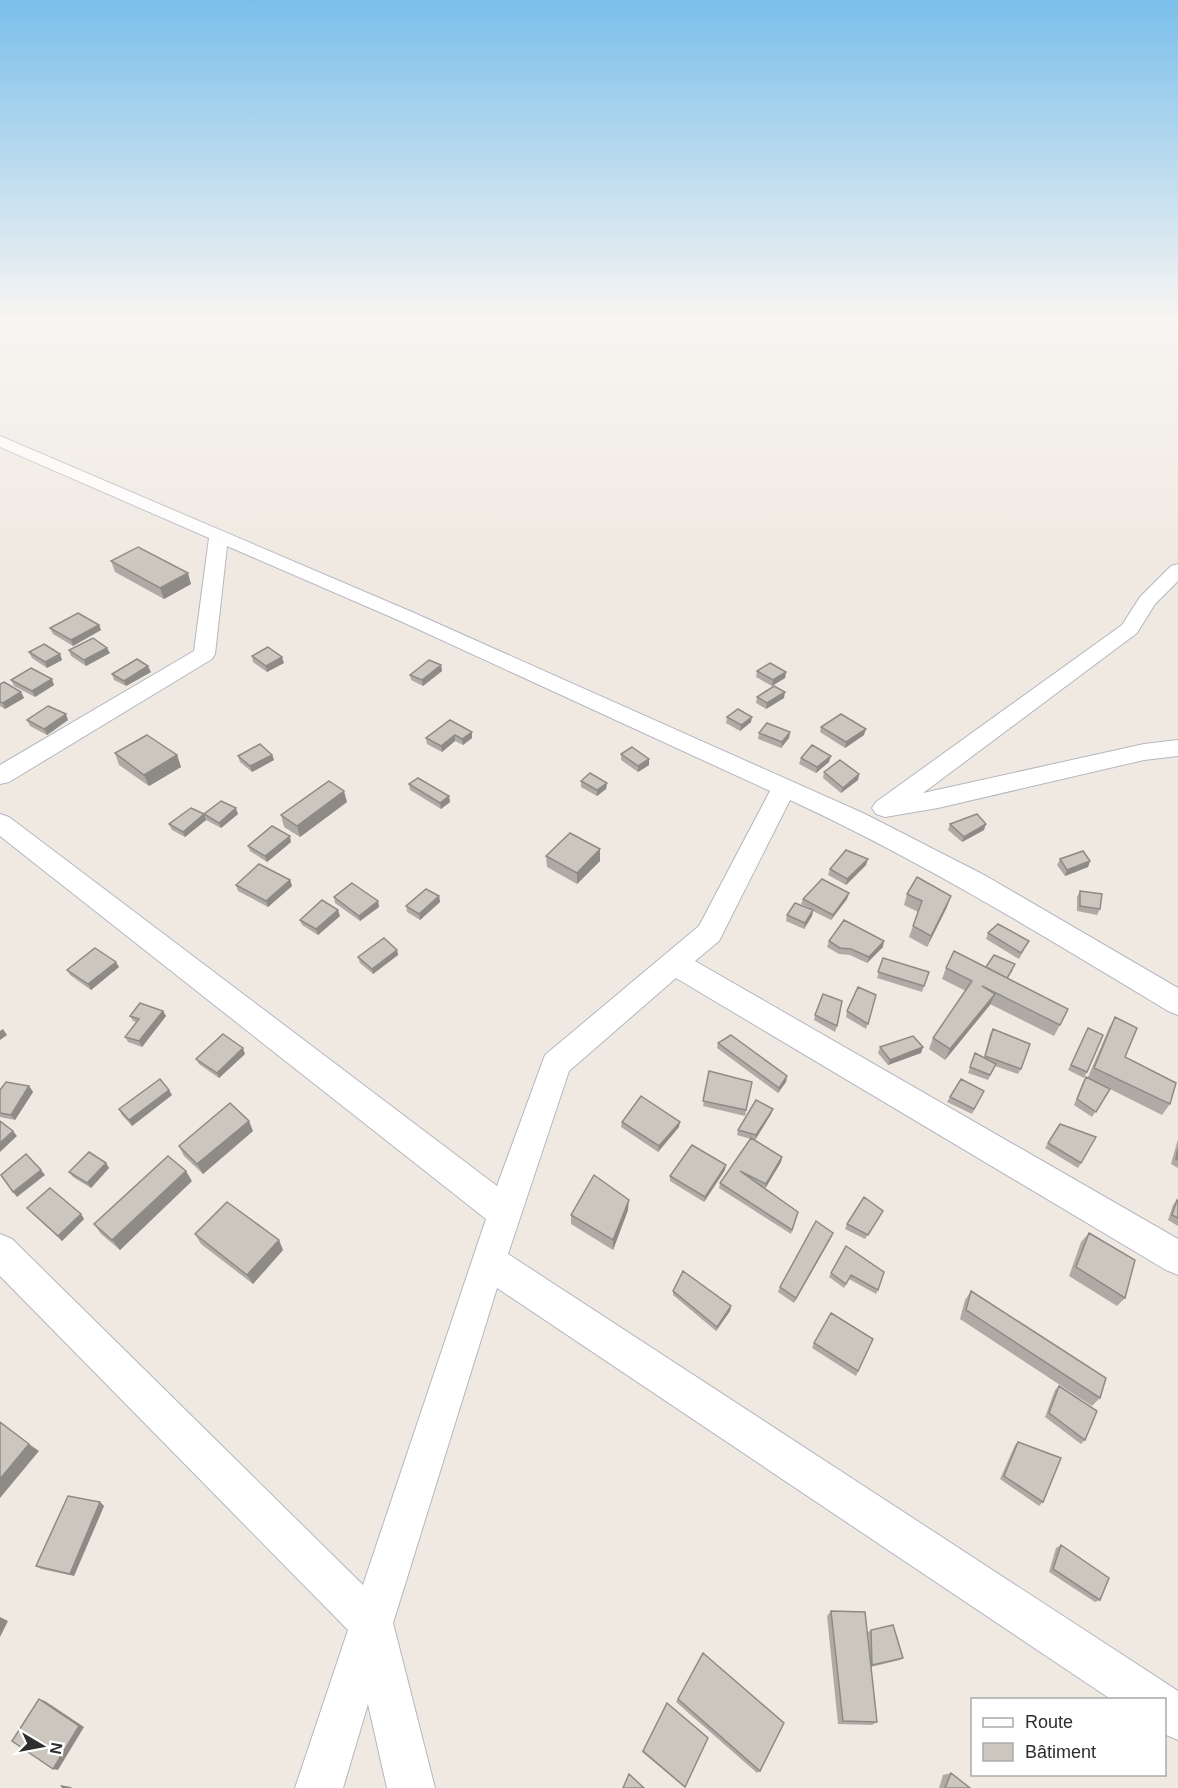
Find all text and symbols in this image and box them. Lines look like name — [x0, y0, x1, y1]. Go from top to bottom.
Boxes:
legend — [971, 1698, 1166, 1776]
text: Route — [1025, 1712, 1073, 1732]
north arrow — [12, 1716, 72, 1776]
text: N — [47, 1741, 66, 1756]
text: Bâtiment — [1025, 1742, 1096, 1762]

